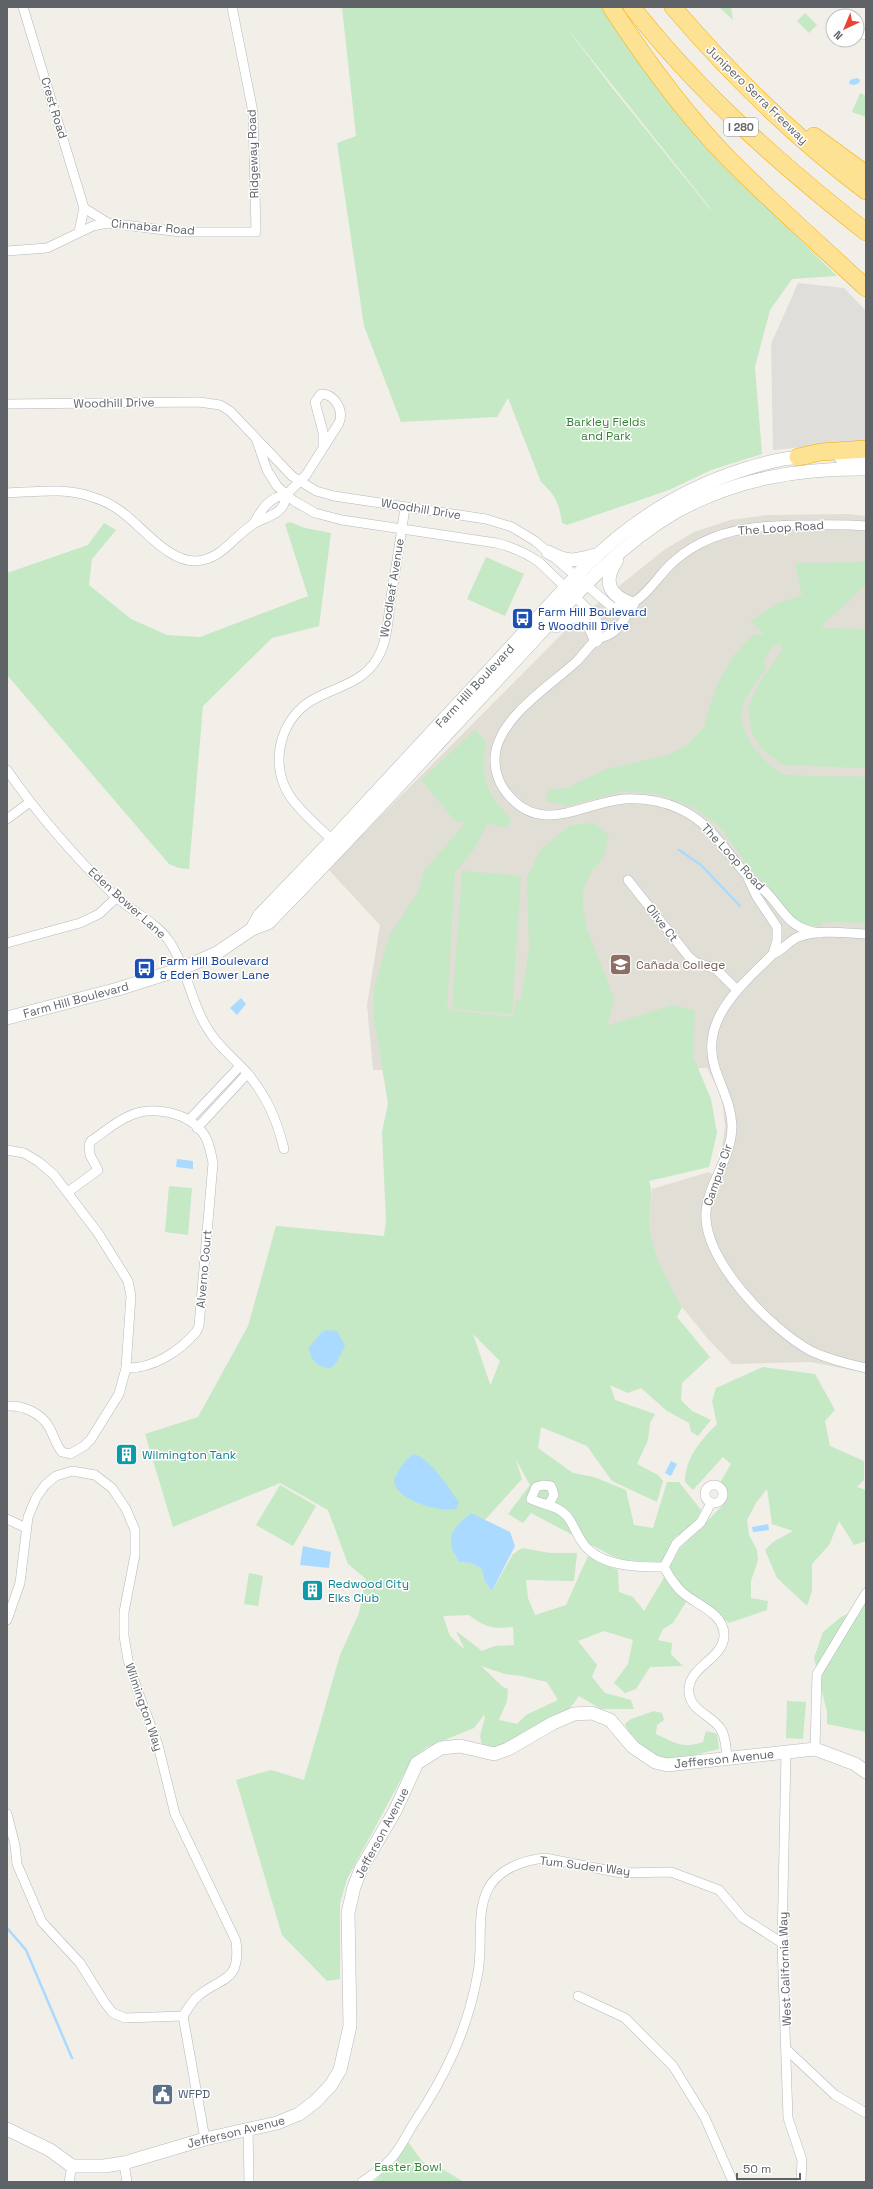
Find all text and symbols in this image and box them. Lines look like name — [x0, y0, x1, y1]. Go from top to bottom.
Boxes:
north arrow — [825, 8, 865, 48]
text: N — [831, 28, 846, 43]
street label: Junipero Serra Freeway — [703, 42, 811, 148]
street label: Crest Road — [37, 75, 71, 141]
street label: Ridgeway Road — [243, 109, 263, 199]
road number: I 280 — [724, 118, 758, 136]
street label: Cinnabar Road — [110, 215, 196, 239]
street label: Woodhill Drive — [73, 394, 155, 412]
park label: Barkley Fields and Park — [566, 414, 646, 444]
street label: Woodhill Drive — [380, 495, 462, 523]
street label: The Loop Road — [737, 517, 825, 539]
street label: Woodleaf Avenue — [376, 537, 408, 639]
place label: Farm Hill Boulevard & Woodhill Drive — [538, 604, 647, 634]
bus stop icon: Farm Hill Boulevard & Woodhill Drive — [510, 606, 536, 632]
street label: Farm Hill Boulevard — [432, 641, 518, 731]
street label: The Loop Road — [698, 820, 768, 894]
street label: Eden Bower Lane — [85, 864, 169, 942]
street label: Olive Ct — [642, 901, 682, 945]
school or university icon: Cañada College — [607, 952, 633, 978]
place label: Farm Hill Boulevard & Eden Bower Lane — [160, 953, 270, 983]
bus stop icon: Farm Hill Boulevard & Eden Bower Lane — [132, 955, 158, 981]
place label: Cañada College — [636, 957, 725, 973]
street label: Farm Hill Boulevard — [21, 978, 131, 1022]
street label: Campus Cir — [700, 1141, 736, 1208]
street label: Alverno Court — [193, 1229, 215, 1309]
building icon: Wilmington Tank — [114, 1442, 140, 1468]
place label: Wilmington Tank — [142, 1447, 237, 1463]
place label: Redwood City Elks Club — [328, 1576, 409, 1606]
building icon: Redwood City Elks Club — [300, 1578, 326, 1604]
street label: Wilmington Way — [121, 1661, 167, 1753]
street label: Jefferson Avenue — [673, 1746, 775, 1772]
street label: Jefferson Avenue — [351, 1785, 413, 1881]
street label: Tum Suden Way — [539, 1853, 631, 1879]
street label: West California Way — [775, 1912, 795, 2026]
public building icon: WFPD — [150, 2081, 176, 2107]
place label: WFPD — [178, 2086, 210, 2102]
street label: Jefferson Avenue — [185, 2112, 287, 2152]
scale bar — [737, 2155, 800, 2181]
park label: Easter Bowl — [374, 2159, 442, 2175]
text: 50 m — [743, 2161, 771, 2177]

